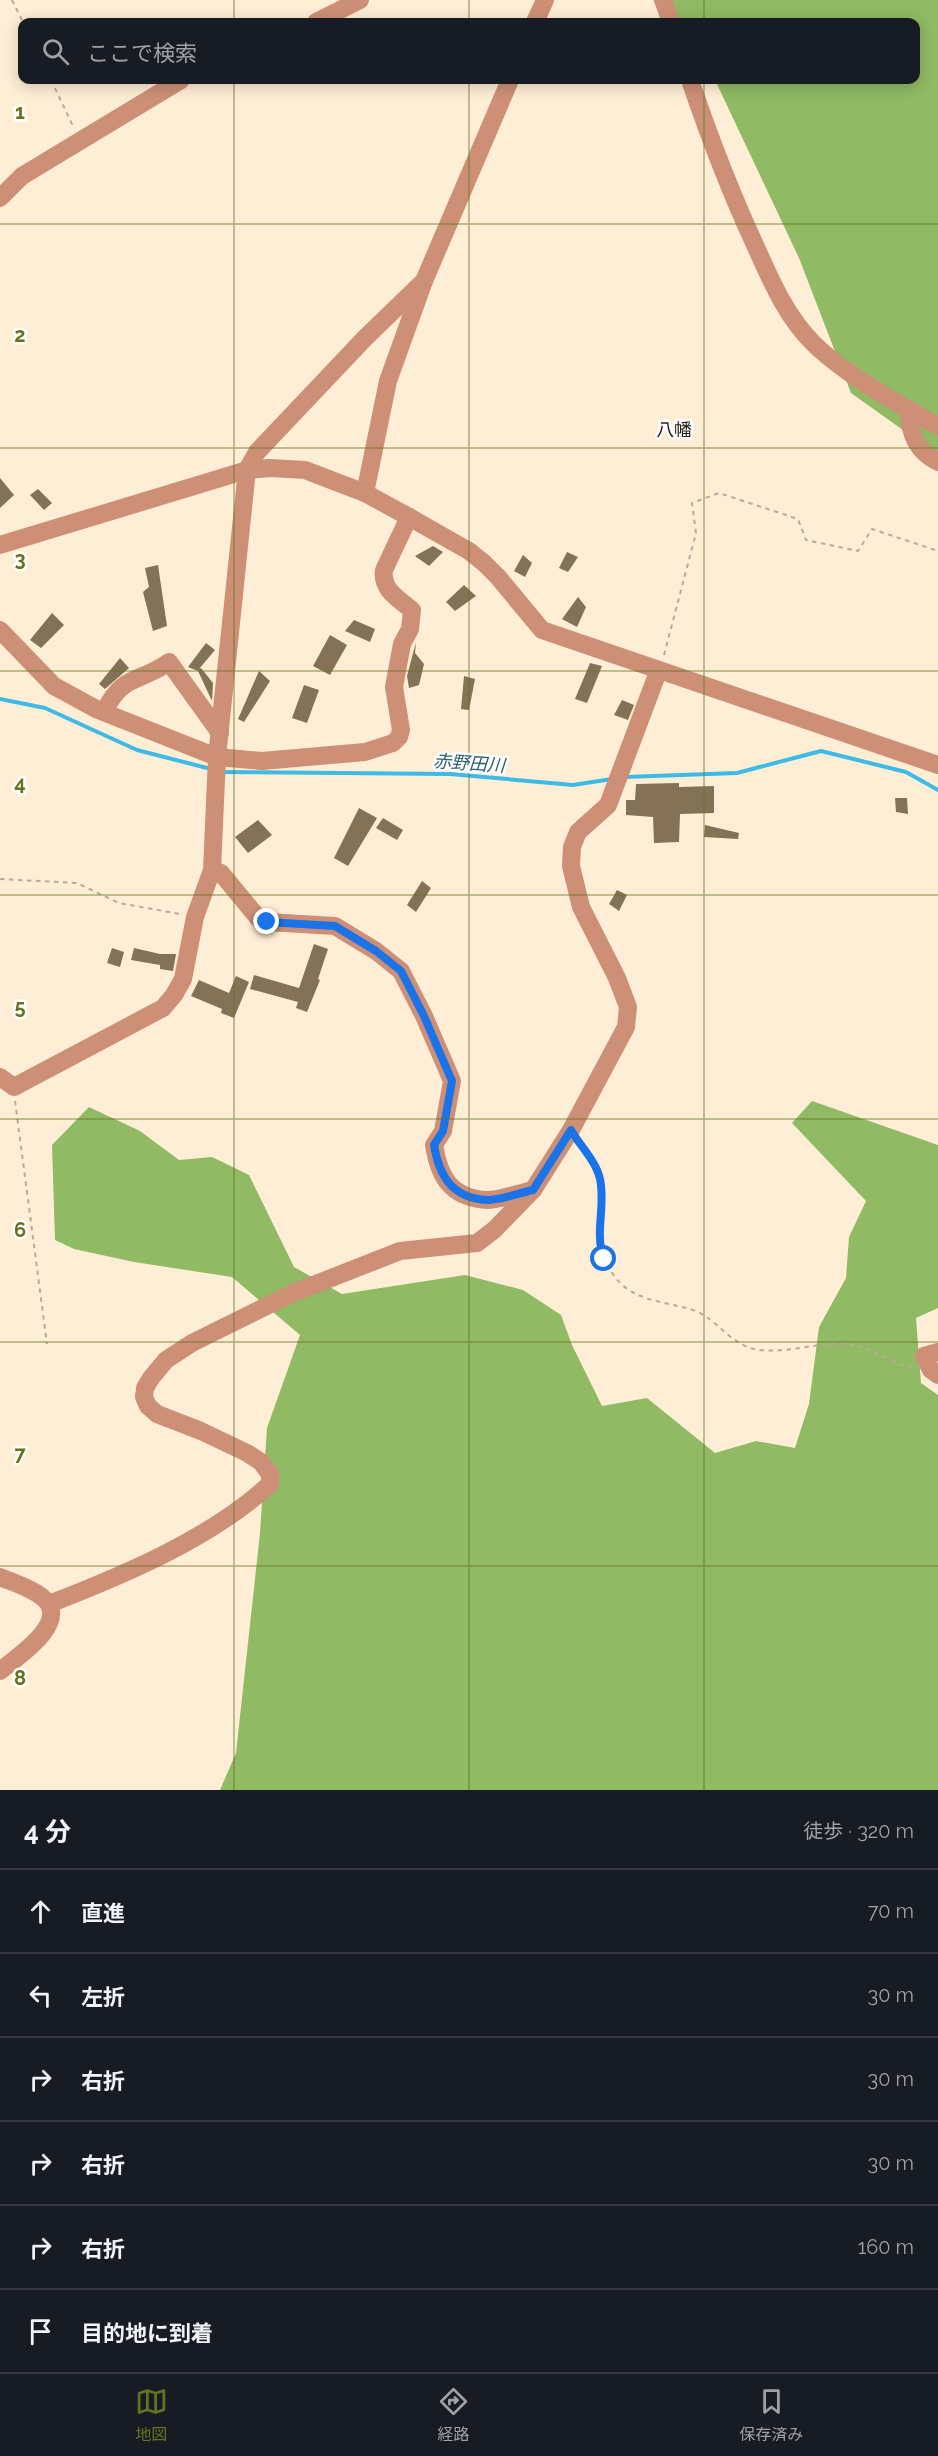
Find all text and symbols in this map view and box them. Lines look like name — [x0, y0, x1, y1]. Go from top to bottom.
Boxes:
search box — [18, 18, 920, 84]
icon: search — [39, 35, 72, 68]
text: ここで検索 — [87, 40, 197, 66]
text: 1 — [15, 100, 25, 124]
text: 2 — [14, 323, 26, 347]
district label: 八幡 — [656, 419, 692, 440]
text: 3 — [14, 547, 26, 571]
water label: 赤野田川 — [432, 750, 508, 776]
text: 4 — [14, 771, 26, 795]
route end — [253, 908, 279, 934]
text: 5 — [14, 995, 26, 1019]
text: 6 — [14, 1218, 26, 1242]
route start — [590, 1245, 616, 1271]
text: 7 — [14, 1442, 26, 1466]
text: 8 — [14, 1666, 26, 1690]
text: 4 分 — [24, 1817, 71, 1847]
text: 徒歩 · 320 m — [803, 1819, 914, 1843]
icon: ahead — [24, 1895, 57, 1928]
text: 70 m — [868, 1899, 914, 1923]
text: 直進 — [81, 1900, 125, 1926]
icon: left — [24, 1979, 57, 2012]
text: 30 m — [868, 1983, 914, 2007]
text: 左折 — [81, 1984, 125, 2010]
icon: right — [24, 2063, 57, 2096]
text: 30 m — [868, 2067, 914, 2091]
text: 右折 — [81, 2068, 125, 2094]
icon: right — [24, 2147, 57, 2180]
text: 30 m — [868, 2151, 914, 2175]
text: 右折 — [81, 2152, 125, 2178]
icon: right — [24, 2231, 57, 2264]
text: 160 m — [858, 2235, 914, 2259]
text: 右折 — [81, 2236, 125, 2262]
icon: arrive — [24, 2315, 57, 2348]
text: 目的地に到着 — [81, 2320, 213, 2346]
tab: 地図 — [135, 2385, 168, 2445]
tab: 経路 — [437, 2385, 470, 2445]
tab: 保存済み — [739, 2385, 803, 2445]

